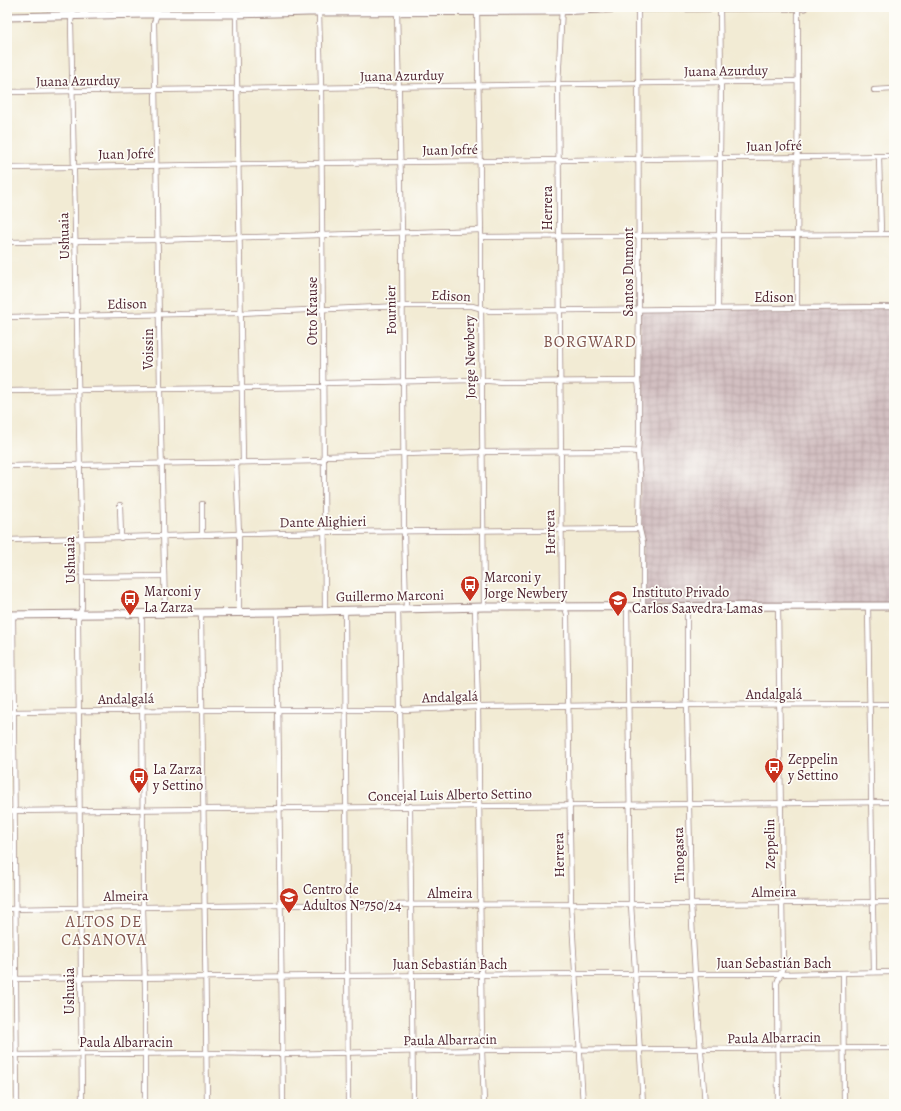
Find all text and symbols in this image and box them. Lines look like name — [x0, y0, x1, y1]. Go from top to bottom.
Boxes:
street label: Juana Azurduy — [684, 61, 769, 81]
street label: Juana Azurduy — [360, 66, 445, 86]
street label: Juana Azurduy — [36, 71, 121, 91]
street label: Juan Jofré — [746, 136, 802, 156]
street label: Juan Jofré — [422, 140, 478, 160]
street label: Juan Jofré — [98, 144, 154, 164]
street label: Herrera — [538, 185, 557, 231]
street label: Ushuaia — [54, 212, 74, 260]
street label: Santos Dumont — [619, 227, 638, 317]
street label: Otto Krause — [303, 277, 322, 345]
street label: Fournier — [381, 284, 401, 335]
street label: Edison — [431, 286, 471, 306]
street label: Edison — [754, 288, 794, 307]
street label: Edison — [107, 294, 147, 314]
street label: Jorge Newbery — [460, 314, 480, 399]
street label: Voissin — [139, 328, 158, 371]
district label: BORGWARD — [543, 331, 637, 353]
street label: Herrera — [540, 509, 560, 555]
street label: Dante Alighieri — [279, 512, 367, 532]
street label: Ushuaia — [60, 536, 80, 584]
place label: Marconi y Jorge Newbery — [484, 568, 568, 603]
bus stop icon: Marconi y Jorge Newbery — [459, 574, 481, 602]
place label: Marconi y La Zarza — [144, 582, 202, 617]
place label: Instituto Privado Carlos Saavedra Lamas — [632, 583, 763, 618]
street label: Guillermo Marconi — [336, 586, 444, 606]
bus stop icon: Marconi y La Zarza — [119, 588, 141, 616]
school or university icon: Instituto Privado Carlos Saavedra Lamas — [607, 589, 629, 617]
street label: Andalgalá — [745, 685, 803, 704]
street label: Andalgalá — [421, 687, 479, 708]
street label: Andalgalá — [97, 689, 155, 709]
place label: Zeppelin y Settino — [787, 750, 838, 785]
bus stop icon: Zeppelin y Settino — [763, 756, 785, 784]
place label: La Zarza y Settino — [152, 760, 203, 795]
bus stop icon: La Zarza y Settino — [128, 766, 150, 794]
street label: Concejal Luis Alberto Settino — [368, 784, 532, 806]
street label: Zeppelin — [760, 818, 780, 869]
street label: Tinogasta — [669, 826, 689, 883]
street label: Herrera — [549, 832, 569, 878]
place label: Centro de Adultos Nº750/24 — [302, 880, 401, 915]
street label: Almeira — [750, 882, 797, 902]
street label: Almeira — [427, 884, 473, 903]
street label: Almeira — [102, 886, 149, 906]
school or university icon: Centro de Adultos Nº750/24 — [278, 886, 300, 914]
district label: ALTOS DE CASANOVA — [61, 911, 147, 951]
street label: Juan Sebastián Bach — [716, 954, 832, 973]
street label: Juan Sebastián Bach — [392, 955, 508, 974]
street label: Ushuaia — [60, 967, 79, 1015]
street label: Paula Albarracin — [727, 1028, 821, 1048]
street label: Paula Albarracin — [403, 1030, 497, 1050]
street label: Paula Albarracin — [79, 1033, 173, 1052]

